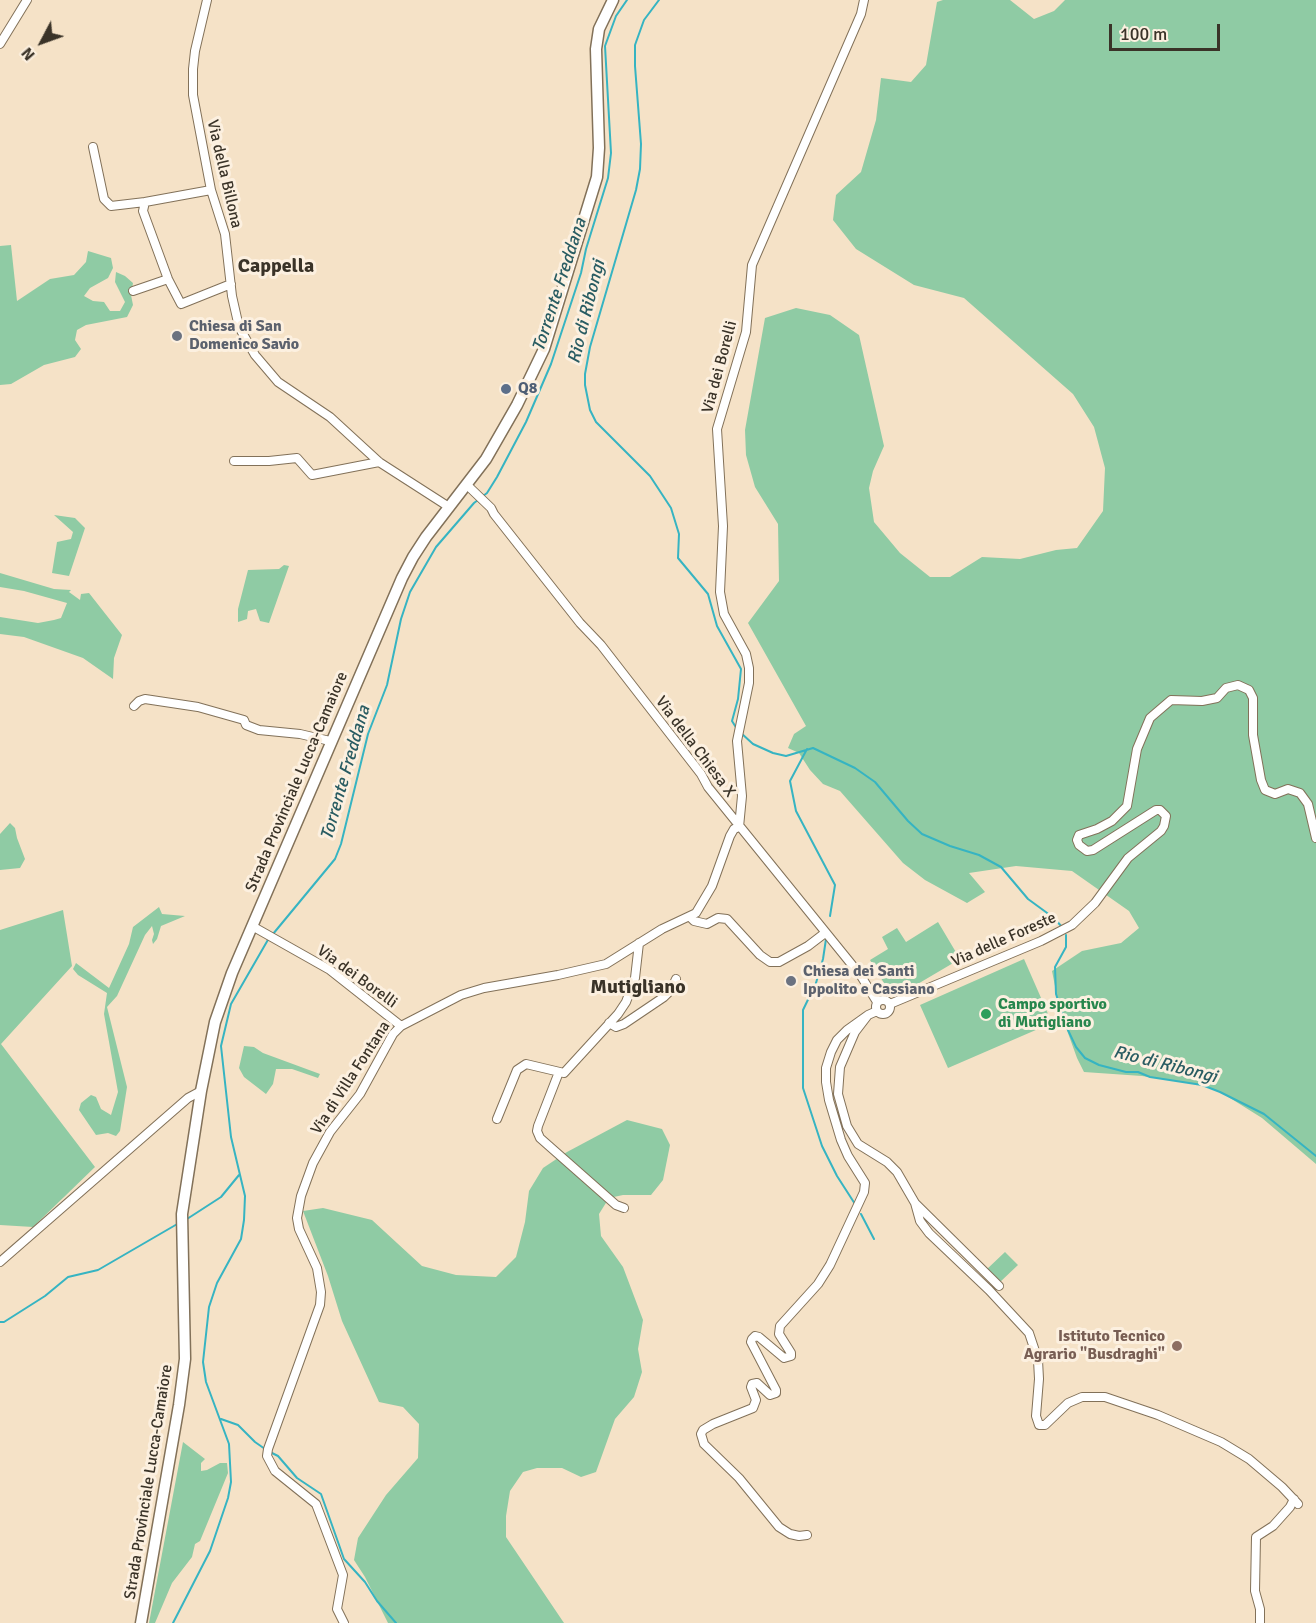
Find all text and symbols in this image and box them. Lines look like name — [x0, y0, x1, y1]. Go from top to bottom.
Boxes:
north arrow — [12, 12, 72, 72]
scale bar — [1112, 12, 1223, 50]
text: 100 m — [1120, 23, 1167, 45]
text: N — [17, 43, 40, 65]
street label: Via della Billona — [202, 118, 246, 230]
water label: Torrente Freddana — [528, 216, 592, 354]
district label: Cappella — [238, 255, 314, 279]
water label: Rio di Ribongi — [564, 258, 610, 366]
place label: Chiesa di San Domenico Savio — [189, 317, 299, 355]
street label: Via dei Borelli — [698, 319, 742, 415]
marker: Chiesa di San Domenico Savio — [170, 329, 184, 343]
place label: Q8 — [518, 379, 537, 399]
marker: Q8 — [499, 382, 513, 396]
street label: Strada Provinciale Lucca-Camaiore — [242, 669, 352, 895]
street label: Via della Chiesa X — [651, 693, 739, 801]
water label: Torrente Freddana — [316, 703, 376, 843]
street label: Via delle Foreste — [949, 908, 1059, 972]
street label: Via dei Borelli — [313, 941, 401, 1013]
place label: Chiesa dei Santi Ippolito e Cassiano — [803, 962, 935, 1000]
marker: Chiesa dei Santi Ippolito e Cassiano — [784, 974, 798, 988]
district label: Mutigliano — [590, 976, 686, 1000]
place label: Campo sportivo di Mutigliano — [998, 995, 1107, 1033]
marker: Campo sportivo di Mutigliano — [979, 1007, 993, 1021]
street label: Via di Villa Fontana — [307, 1018, 395, 1138]
water label: Rio di Ribongi — [1111, 1042, 1219, 1088]
place label: Istituto Tecnico Agrario "Busdraghi" — [1024, 1327, 1165, 1365]
marker: Istituto Tecnico Agrario "Busdraghi" — [1170, 1339, 1184, 1353]
street label: Strada Provinciale Lucca-Camaiore — [121, 1363, 177, 1601]

